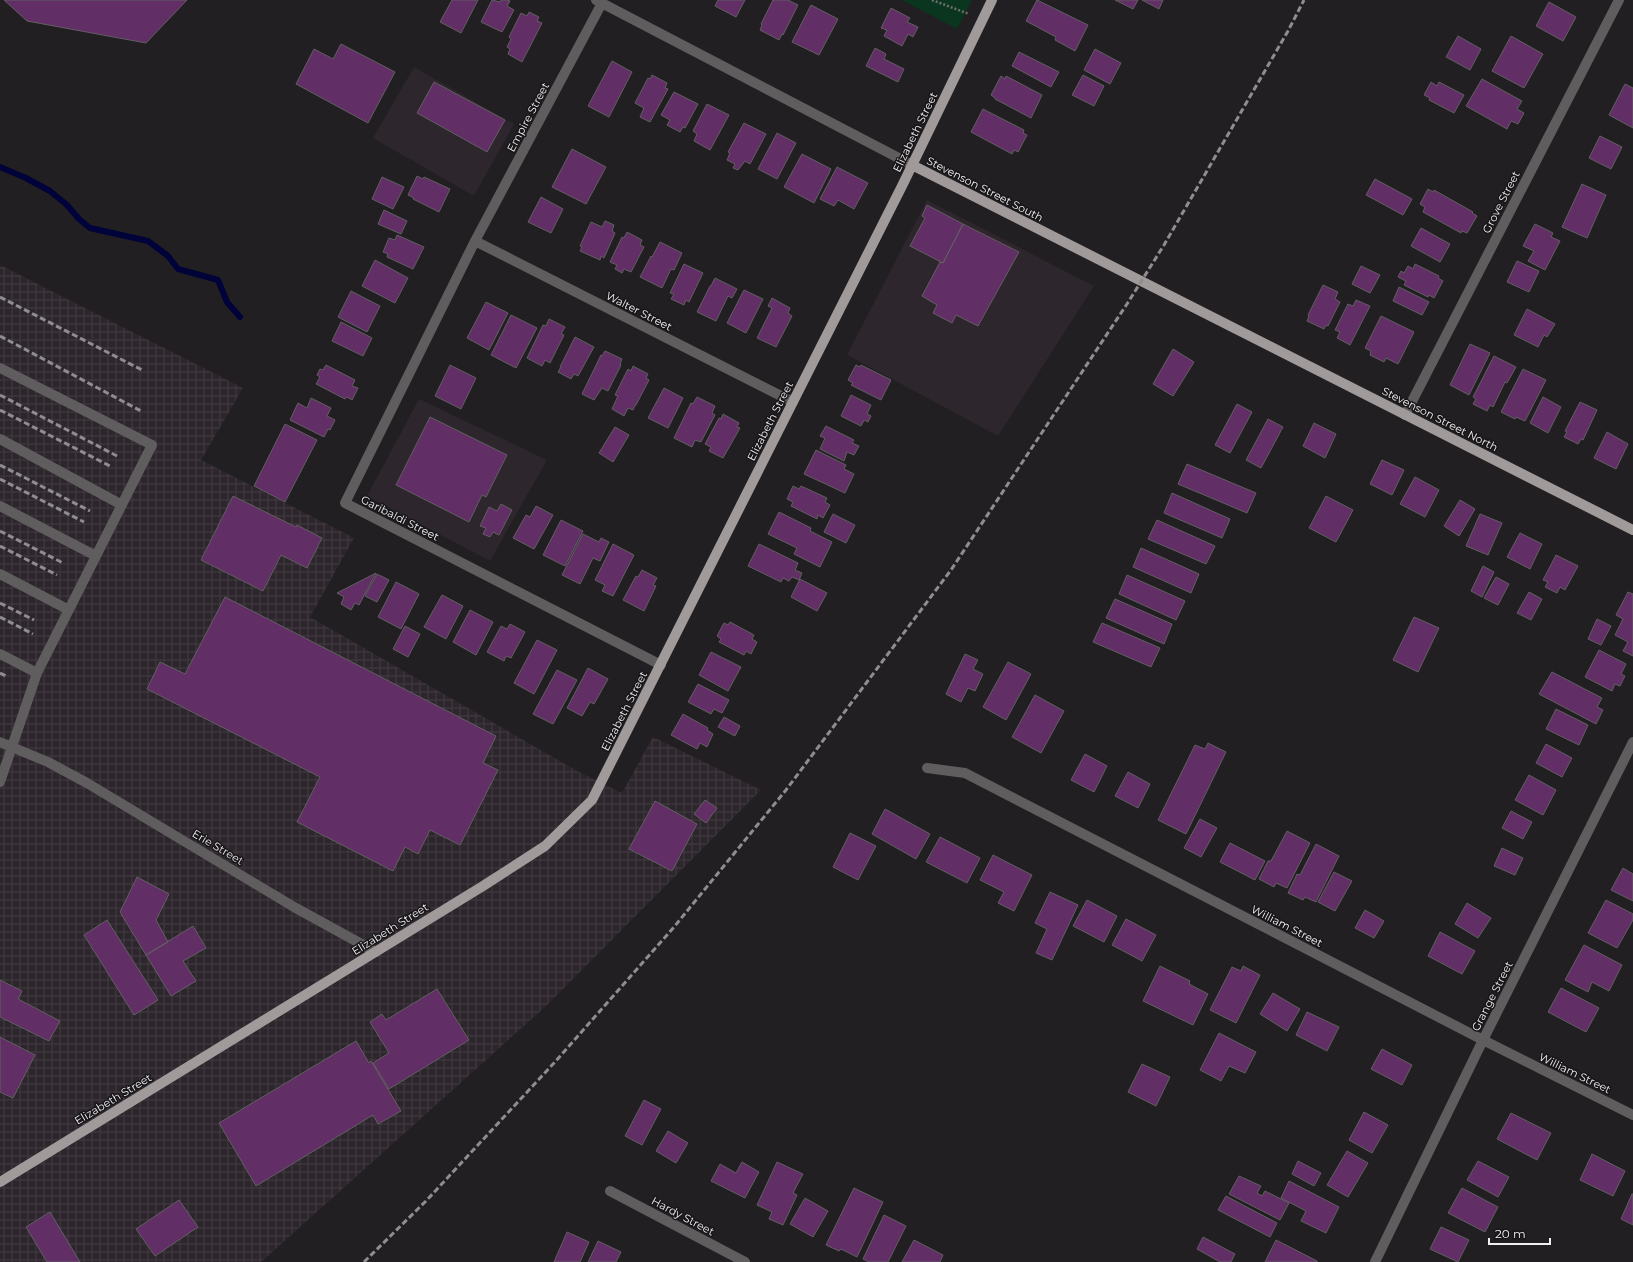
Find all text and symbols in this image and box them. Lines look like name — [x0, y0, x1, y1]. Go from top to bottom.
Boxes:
street label: Empire Street — [504, 79, 552, 154]
street label: Elizabeth Street — [890, 89, 941, 174]
street label: Stevenson Street South — [924, 153, 1046, 225]
street label: Grove Street — [1479, 168, 1523, 236]
street label: Walter Street — [604, 288, 675, 334]
street label: Elizabeth Street — [744, 378, 796, 463]
street label: Stevenson Street North — [1380, 384, 1500, 454]
street label: Garibaldi Street — [359, 492, 442, 544]
street label: Elizabeth Street — [598, 668, 650, 753]
street label: Erie Street — [190, 826, 247, 868]
street label: Elizabeth Street — [349, 900, 431, 958]
street label: William Street — [1249, 902, 1325, 950]
street label: Grange Street — [1468, 958, 1516, 1033]
street label: William Street — [1537, 1050, 1614, 1097]
street label: Elizabeth Street — [72, 1070, 155, 1128]
street label: Hardy Street — [649, 1194, 717, 1239]
scale bar — [1489, 1220, 1550, 1246]
text: 20 m — [1495, 1226, 1526, 1241]

